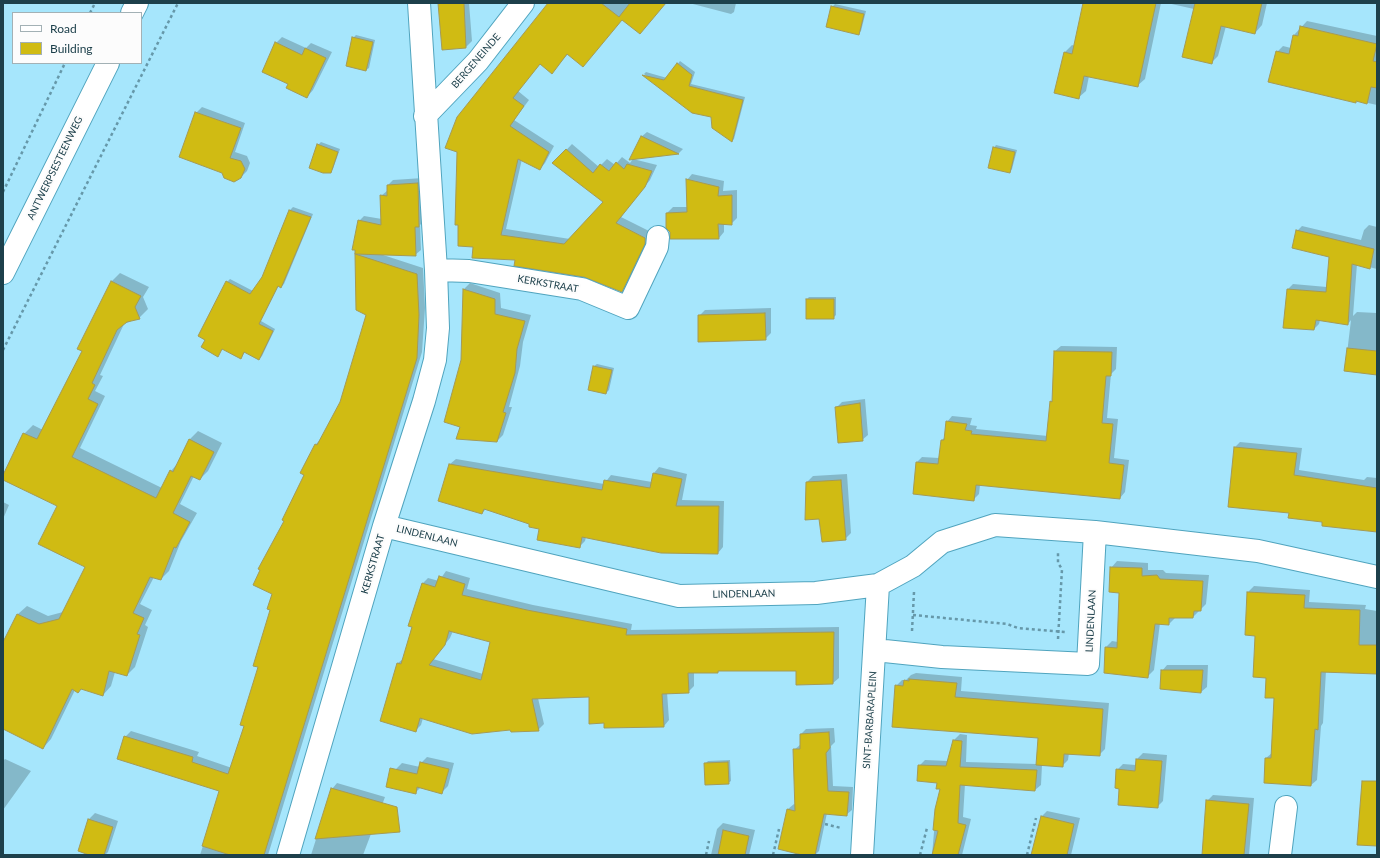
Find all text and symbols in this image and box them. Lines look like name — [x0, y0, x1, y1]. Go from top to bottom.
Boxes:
legend — [12, 12, 142, 64]
text: Road — [50, 21, 77, 36]
street label: BERGENEINDE — [449, 31, 503, 91]
text: Building — [50, 41, 93, 56]
street label: ANTWERPSESTEENWEG — [25, 114, 85, 222]
street label: KERKSTRAAT — [517, 273, 579, 295]
street label: LINDENLAAN — [395, 523, 459, 549]
street label: KERKSTRAAT — [359, 533, 387, 595]
street label: LINDENLAAN — [712, 587, 776, 601]
street label: LINDENLAAN — [1083, 589, 1099, 653]
street label: SINT-BARBARAPLEIN — [861, 671, 879, 769]

